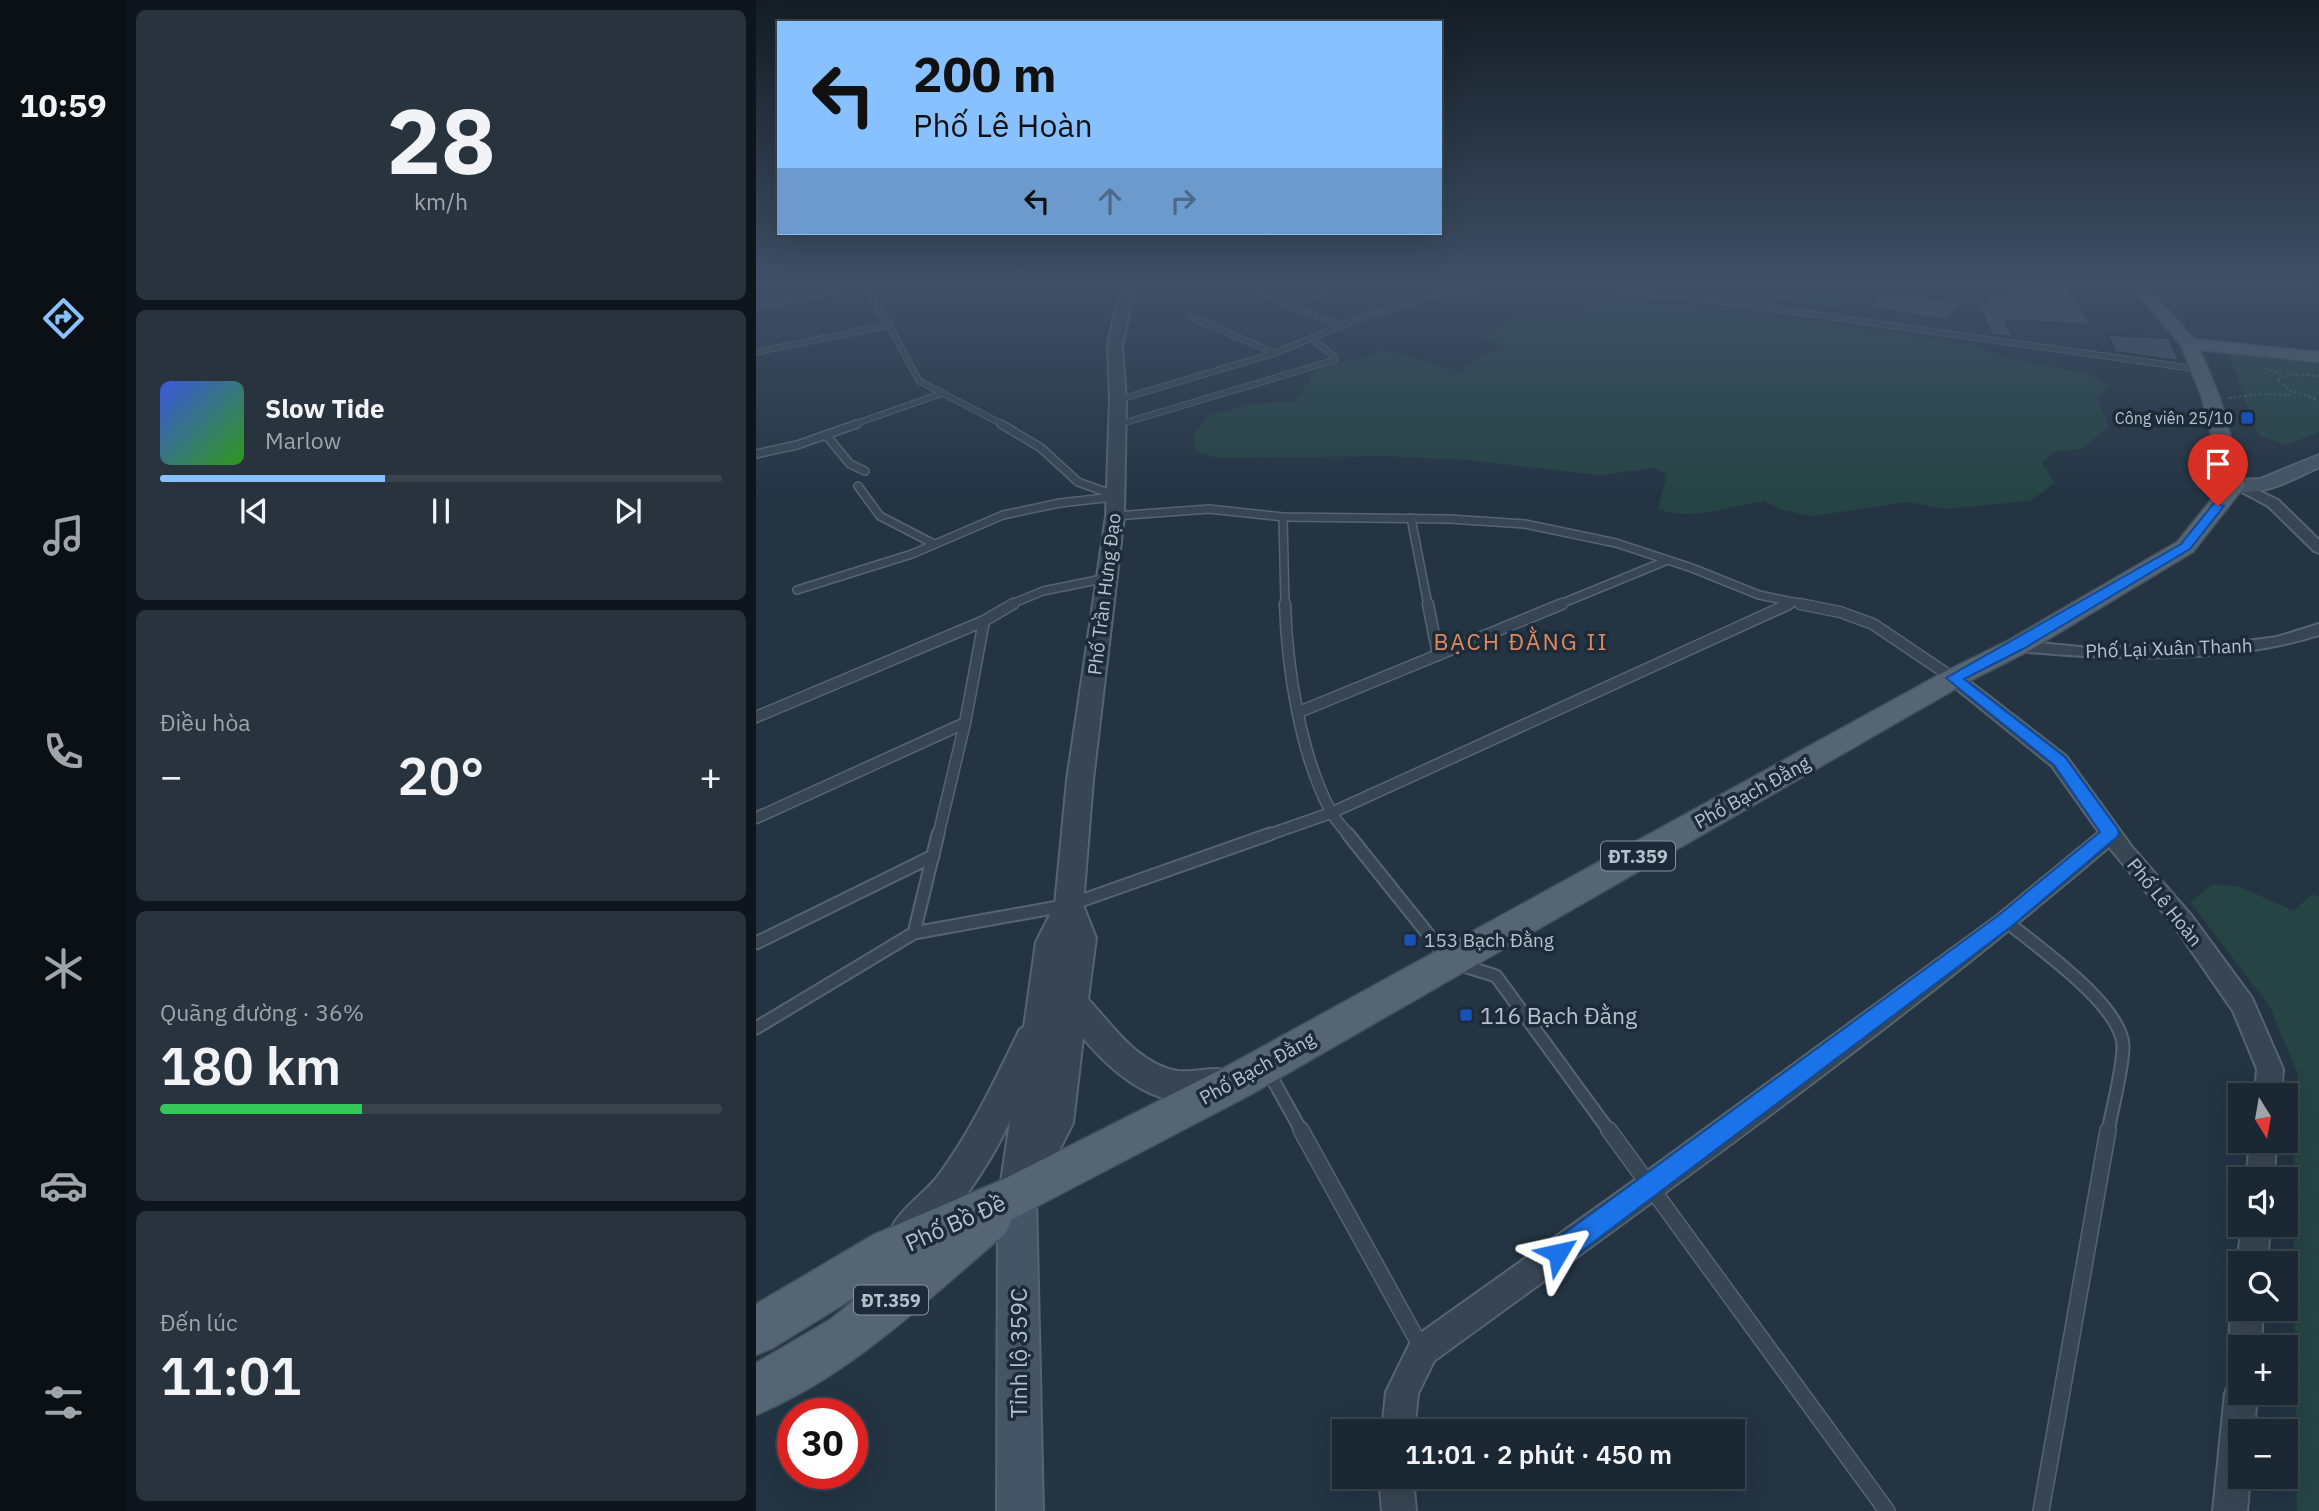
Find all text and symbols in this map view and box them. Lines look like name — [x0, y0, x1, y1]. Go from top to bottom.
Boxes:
text: 200 m — [913, 42, 1057, 105]
icon: left — [798, 49, 889, 140]
text: 28 — [386, 81, 496, 199]
text: 10:59 — [19, 84, 107, 126]
text: Phố Lê Hoàn — [913, 104, 1093, 146]
icon: left — [1018, 182, 1056, 220]
icon: ahead — [1091, 182, 1129, 220]
icon: right — [1164, 182, 1202, 220]
text: km/h — [414, 186, 468, 216]
icon: directions — [39, 294, 88, 343]
text: Slow Tide — [265, 391, 385, 425]
place label: Công viên 25/10 — [2115, 408, 2233, 428]
marker: Công viên 25/10 — [2239, 410, 2255, 426]
text: Marlow — [265, 425, 341, 455]
pin — [2188, 434, 2248, 506]
icon: arrive — [2199, 445, 2237, 483]
icon: previous — [235, 492, 273, 530]
icon: pause — [422, 492, 460, 530]
icon: next — [609, 492, 647, 530]
icon: music — [39, 511, 88, 560]
street label: Phố Trần Hưng Đạo — [1082, 512, 1126, 676]
district label: BẠCH ĐẰNG II — [1433, 626, 1609, 656]
street label: Phố Lại Xuân Thanh — [2085, 633, 2253, 663]
text: Điều hòa — [160, 707, 251, 737]
icon: phone — [39, 727, 88, 776]
text: 20° — [398, 742, 484, 809]
street label: Phố Bạch Đằng — [1690, 750, 1814, 834]
text: − — [160, 751, 183, 800]
text: + — [699, 751, 722, 800]
road number: ĐT.359 — [1601, 842, 1675, 870]
street label: Phố Lê Hoàn — [2122, 853, 2208, 951]
place label: 153 Bạch Đằng — [1424, 928, 1554, 952]
marker: 153 Bạch Đằng — [1402, 932, 1418, 948]
icon: climate — [39, 944, 88, 993]
text: Quãng đường · 36% — [160, 997, 364, 1027]
place label: 116 Bạch Đằng — [1480, 1000, 1637, 1030]
marker: 116 Bạch Đằng — [1458, 1007, 1474, 1023]
street label: Phố Bạch Đằng — [1195, 1026, 1319, 1110]
text: 180 km — [160, 1032, 341, 1099]
north arrow — [2228, 1083, 2298, 1153]
map controls — [2228, 1083, 2298, 1489]
icon: car — [39, 1161, 88, 1210]
button: sound — [2228, 1167, 2298, 1237]
street label: Phố Bồ Đề — [900, 1187, 1010, 1257]
position arrow — [1521, 1216, 1595, 1290]
button: search — [2228, 1251, 2298, 1321]
road number: ĐT.359 — [854, 1286, 928, 1315]
street label: Tỉnh lộ 359C — [1003, 1288, 1033, 1418]
text: Đến lúc — [160, 1307, 238, 1337]
button: + — [2228, 1335, 2298, 1405]
text: 11:01 — [160, 1342, 301, 1409]
icon: filters — [39, 1378, 88, 1427]
speed limit sign: 30 — [777, 1398, 868, 1489]
button: − — [2228, 1419, 2298, 1489]
text: 11:01 · 2 phút · 450 m — [1405, 1437, 1672, 1471]

